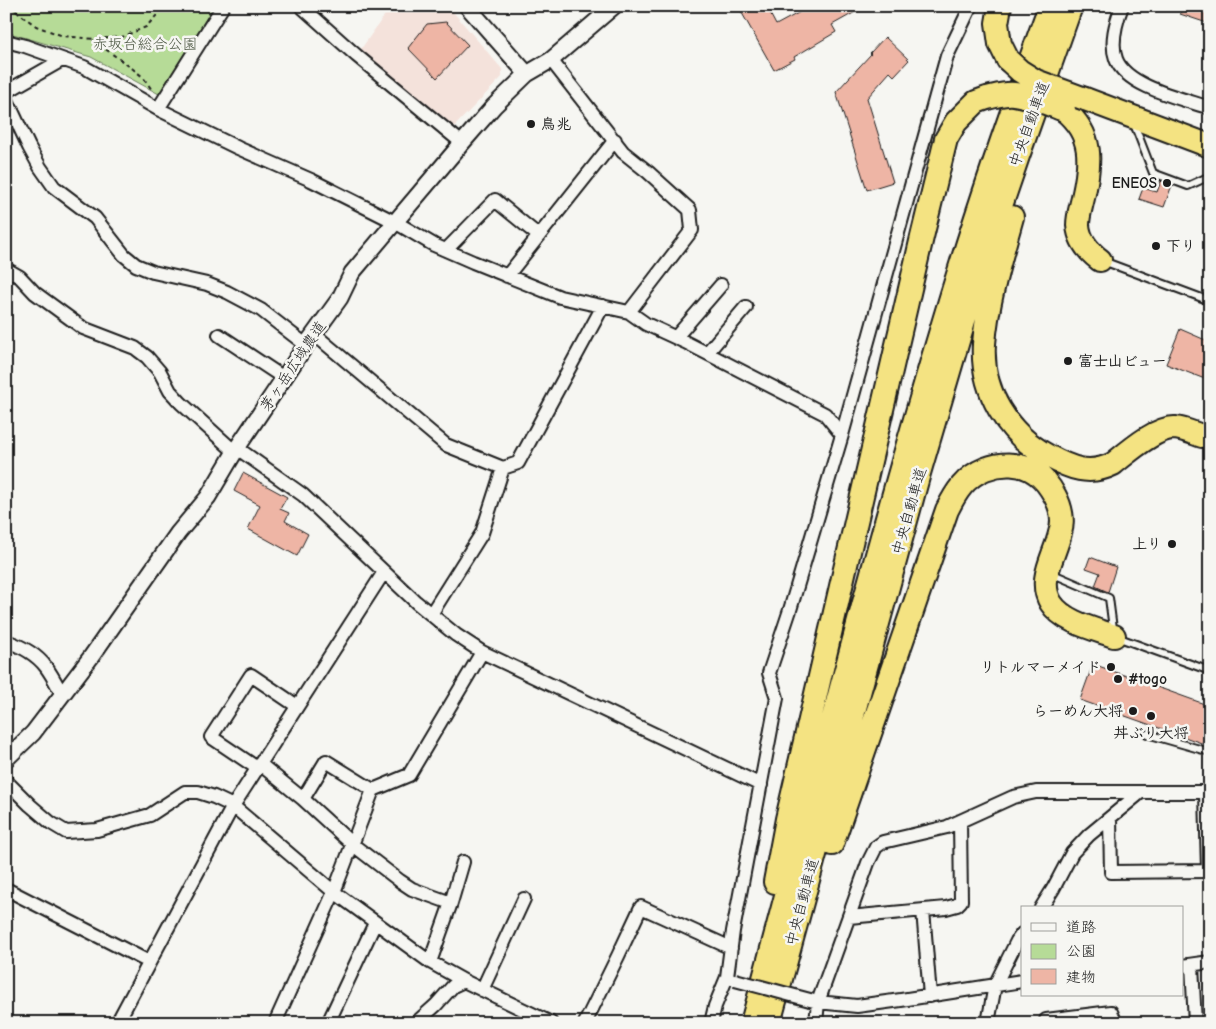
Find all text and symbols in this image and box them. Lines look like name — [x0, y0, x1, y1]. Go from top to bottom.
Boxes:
park label: 赤坂台総合公園 — [92, 35, 198, 53]
street label: 中央自動車道 — [1005, 79, 1053, 169]
place label: 鳥兆 — [541, 115, 571, 133]
marker: 鳥兆 — [525, 118, 537, 130]
place label: ENEOS — [1112, 174, 1157, 192]
marker: ENEOS — [1161, 177, 1173, 189]
place label: 下り — [1166, 237, 1196, 255]
marker: 下り — [1150, 240, 1162, 252]
street label: 茅ヶ岳広域農道 — [256, 317, 330, 415]
place label: 富士山ビュー — [1078, 352, 1167, 370]
marker: 富士山ビュー — [1062, 355, 1074, 367]
street label: 中央自動車道 — [888, 465, 930, 557]
place label: 上り — [1132, 535, 1162, 553]
marker: 上り — [1166, 538, 1178, 550]
place label: リトルマーメイド — [980, 658, 1101, 676]
marker: リトルマーメイド — [1105, 661, 1117, 673]
place label: #togo — [1128, 670, 1167, 688]
marker: #togo — [1112, 673, 1124, 685]
place label: らーめん大将 — [1033, 702, 1123, 720]
marker: らーめん大将 — [1127, 705, 1139, 717]
marker: 丼ぶり大将 — [1145, 710, 1157, 722]
place label: 丼ぶり大将 — [1113, 724, 1189, 742]
street label: 中央自動車道 — [782, 856, 822, 948]
legend — [1021, 906, 1184, 996]
text: 道路 — [1066, 918, 1096, 936]
text: 公園 — [1066, 942, 1096, 960]
text: 建物 — [1066, 968, 1096, 986]

